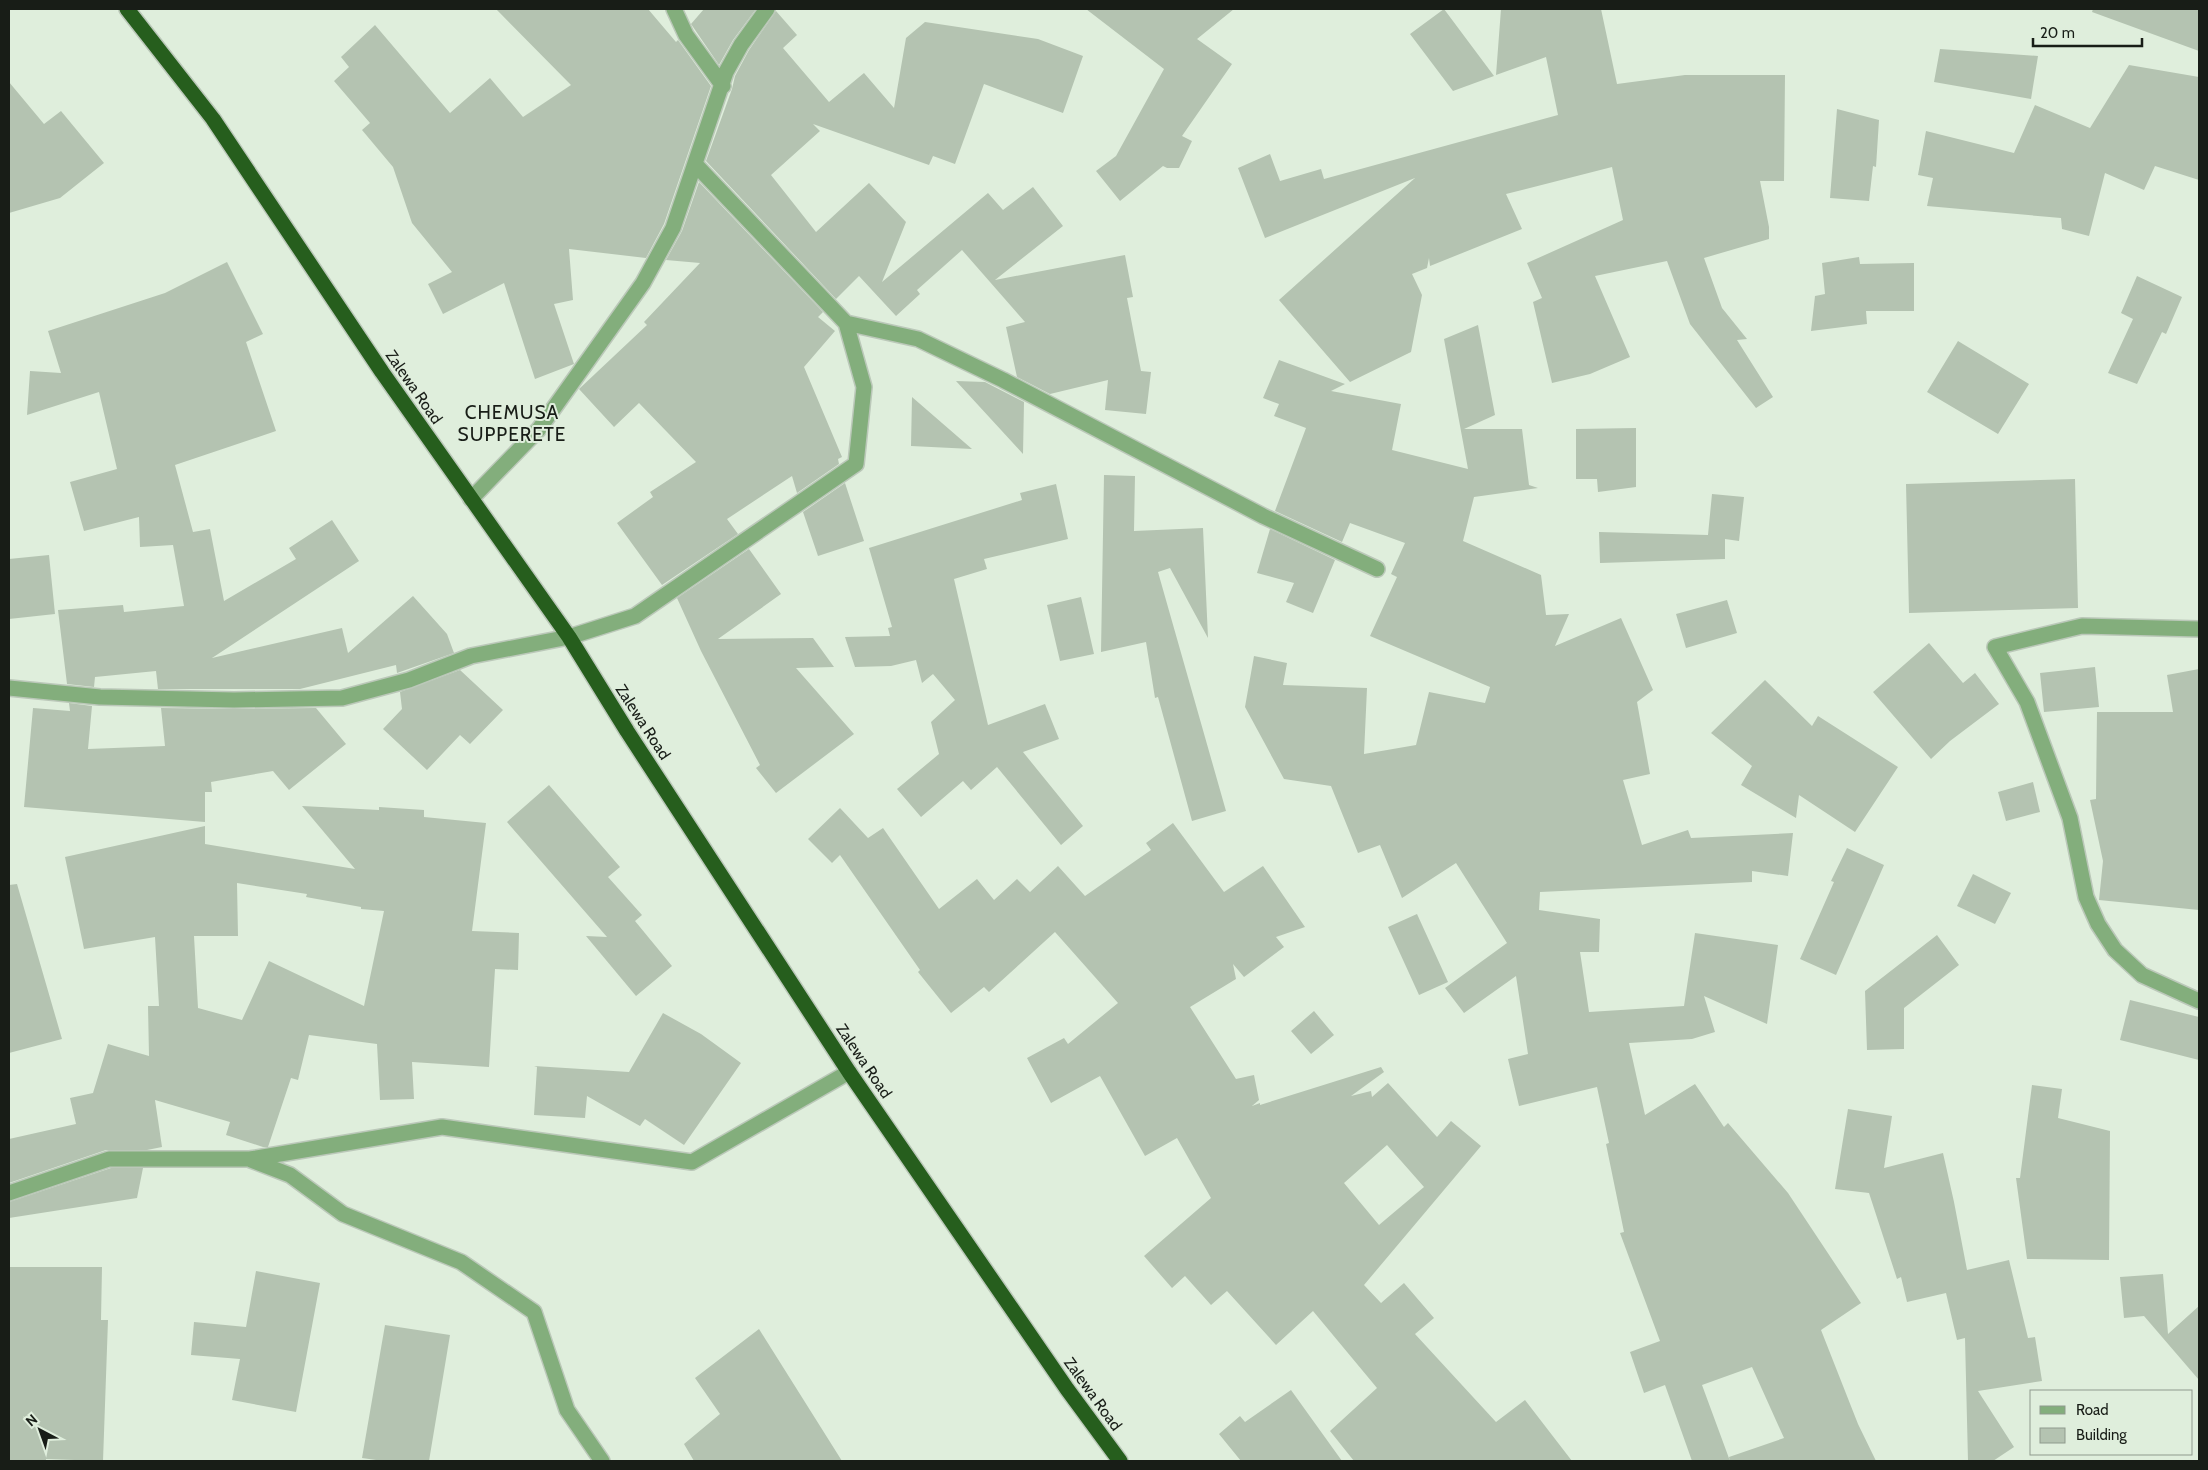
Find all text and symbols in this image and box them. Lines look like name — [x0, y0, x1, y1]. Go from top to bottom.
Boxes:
scale bar — [2033, 15, 2142, 47]
text: 20 m — [2040, 24, 2075, 42]
street label: Zalewa Road — [382, 346, 446, 428]
district label: CHEMUSA SUPPERETE — [458, 401, 566, 446]
street label: Zalewa Road — [612, 681, 674, 763]
street label: Zalewa Road — [832, 1020, 896, 1102]
street label: Zalewa Road — [1060, 1354, 1126, 1434]
legend — [2030, 1390, 2193, 1455]
text: Road — [2076, 1401, 2109, 1419]
north arrow — [15, 1405, 65, 1455]
text: N — [22, 1410, 41, 1430]
text: Building — [2076, 1426, 2127, 1444]

